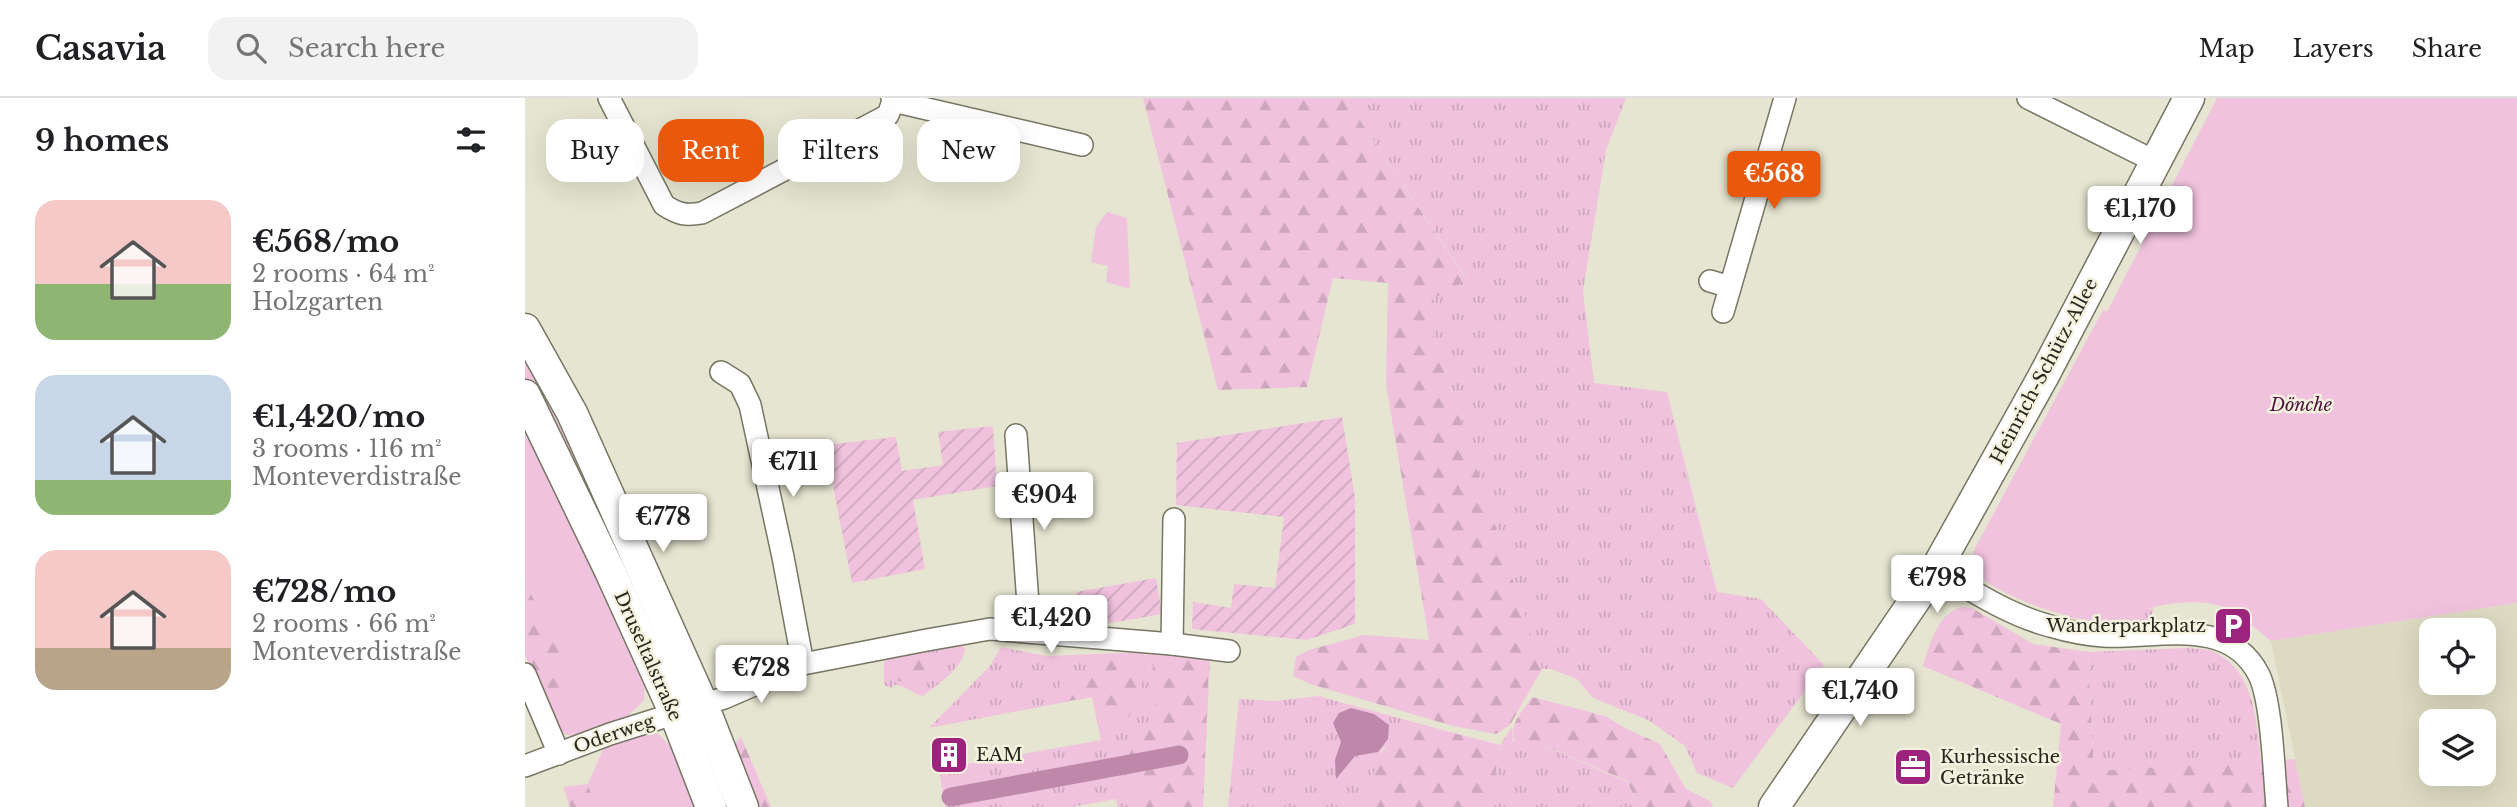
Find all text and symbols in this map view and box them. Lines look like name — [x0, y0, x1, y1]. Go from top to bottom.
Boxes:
search box — [208, 17, 698, 80]
text: Casavia — [35, 28, 166, 69]
icon: search — [232, 29, 270, 67]
text: Search here — [288, 32, 445, 64]
text: Map — [2199, 34, 2255, 63]
text: Layers — [2293, 34, 2374, 63]
text: Share — [2412, 34, 2482, 63]
chip: Buy — [546, 119, 644, 182]
chip: Rent — [658, 119, 764, 182]
chip: Filters — [778, 119, 903, 182]
chip: New — [917, 119, 1020, 182]
icon: filters — [452, 121, 490, 159]
text: 9 homes — [35, 122, 169, 159]
pin: €568 — [1733, 152, 1815, 211]
text: €568 — [1743, 160, 1805, 188]
pin: €1,170 — [2083, 186, 2197, 246]
text: €1,170 — [2104, 195, 2176, 223]
text: €568/mo — [252, 223, 399, 260]
icon: home — [91, 228, 175, 312]
text: 2 rooms · 64 m² — [252, 260, 435, 288]
street label: Heinrich-Schütz-Allee — [1986, 274, 2102, 468]
text: Holzgarten — [252, 288, 383, 316]
park label: Dönche — [2269, 394, 2332, 416]
text: €1,420/mo — [252, 398, 425, 435]
icon: home — [91, 403, 175, 487]
text: 3 rooms · 116 m² — [252, 435, 442, 463]
pin: €711 — [752, 440, 834, 499]
text: €711 — [768, 448, 818, 476]
text: Monteverdistraße — [252, 463, 461, 491]
pin: €904 — [1003, 472, 1085, 532]
text: €904 — [1011, 481, 1077, 509]
pin: €778 — [622, 494, 704, 554]
text: €778 — [635, 503, 691, 531]
pin: €798 — [1896, 556, 1978, 615]
text: €798 — [1907, 564, 1967, 592]
text: €728/mo — [252, 573, 396, 610]
icon: home — [91, 578, 175, 662]
street label: Druseltalstraße — [610, 588, 686, 724]
pin: €1,420 — [994, 596, 1108, 655]
text: €1,420 — [1010, 604, 1092, 632]
parking icon: Wanderparkplatz — [2212, 605, 2254, 647]
text: 2 rooms · 66 m² — [252, 610, 436, 638]
place label: Wanderparkplatz — [2045, 615, 2206, 637]
map controls — [2419, 618, 2496, 786]
button: locate — [2419, 618, 2496, 695]
text: Monteverdistraße — [252, 638, 461, 666]
pin: €728 — [720, 646, 802, 705]
text: €728 — [732, 654, 790, 682]
pin: €1,740 — [1803, 668, 1917, 728]
text: €1,740 — [1821, 677, 1899, 705]
button: layers — [2419, 709, 2496, 786]
street label: Oderweg — [571, 710, 658, 758]
building icon: EAM — [928, 734, 970, 776]
place label: EAM — [976, 744, 1023, 766]
office icon: Kurhessische Getränke — [1892, 746, 1934, 788]
place label: Kurhessische Getränke — [1940, 746, 2060, 789]

